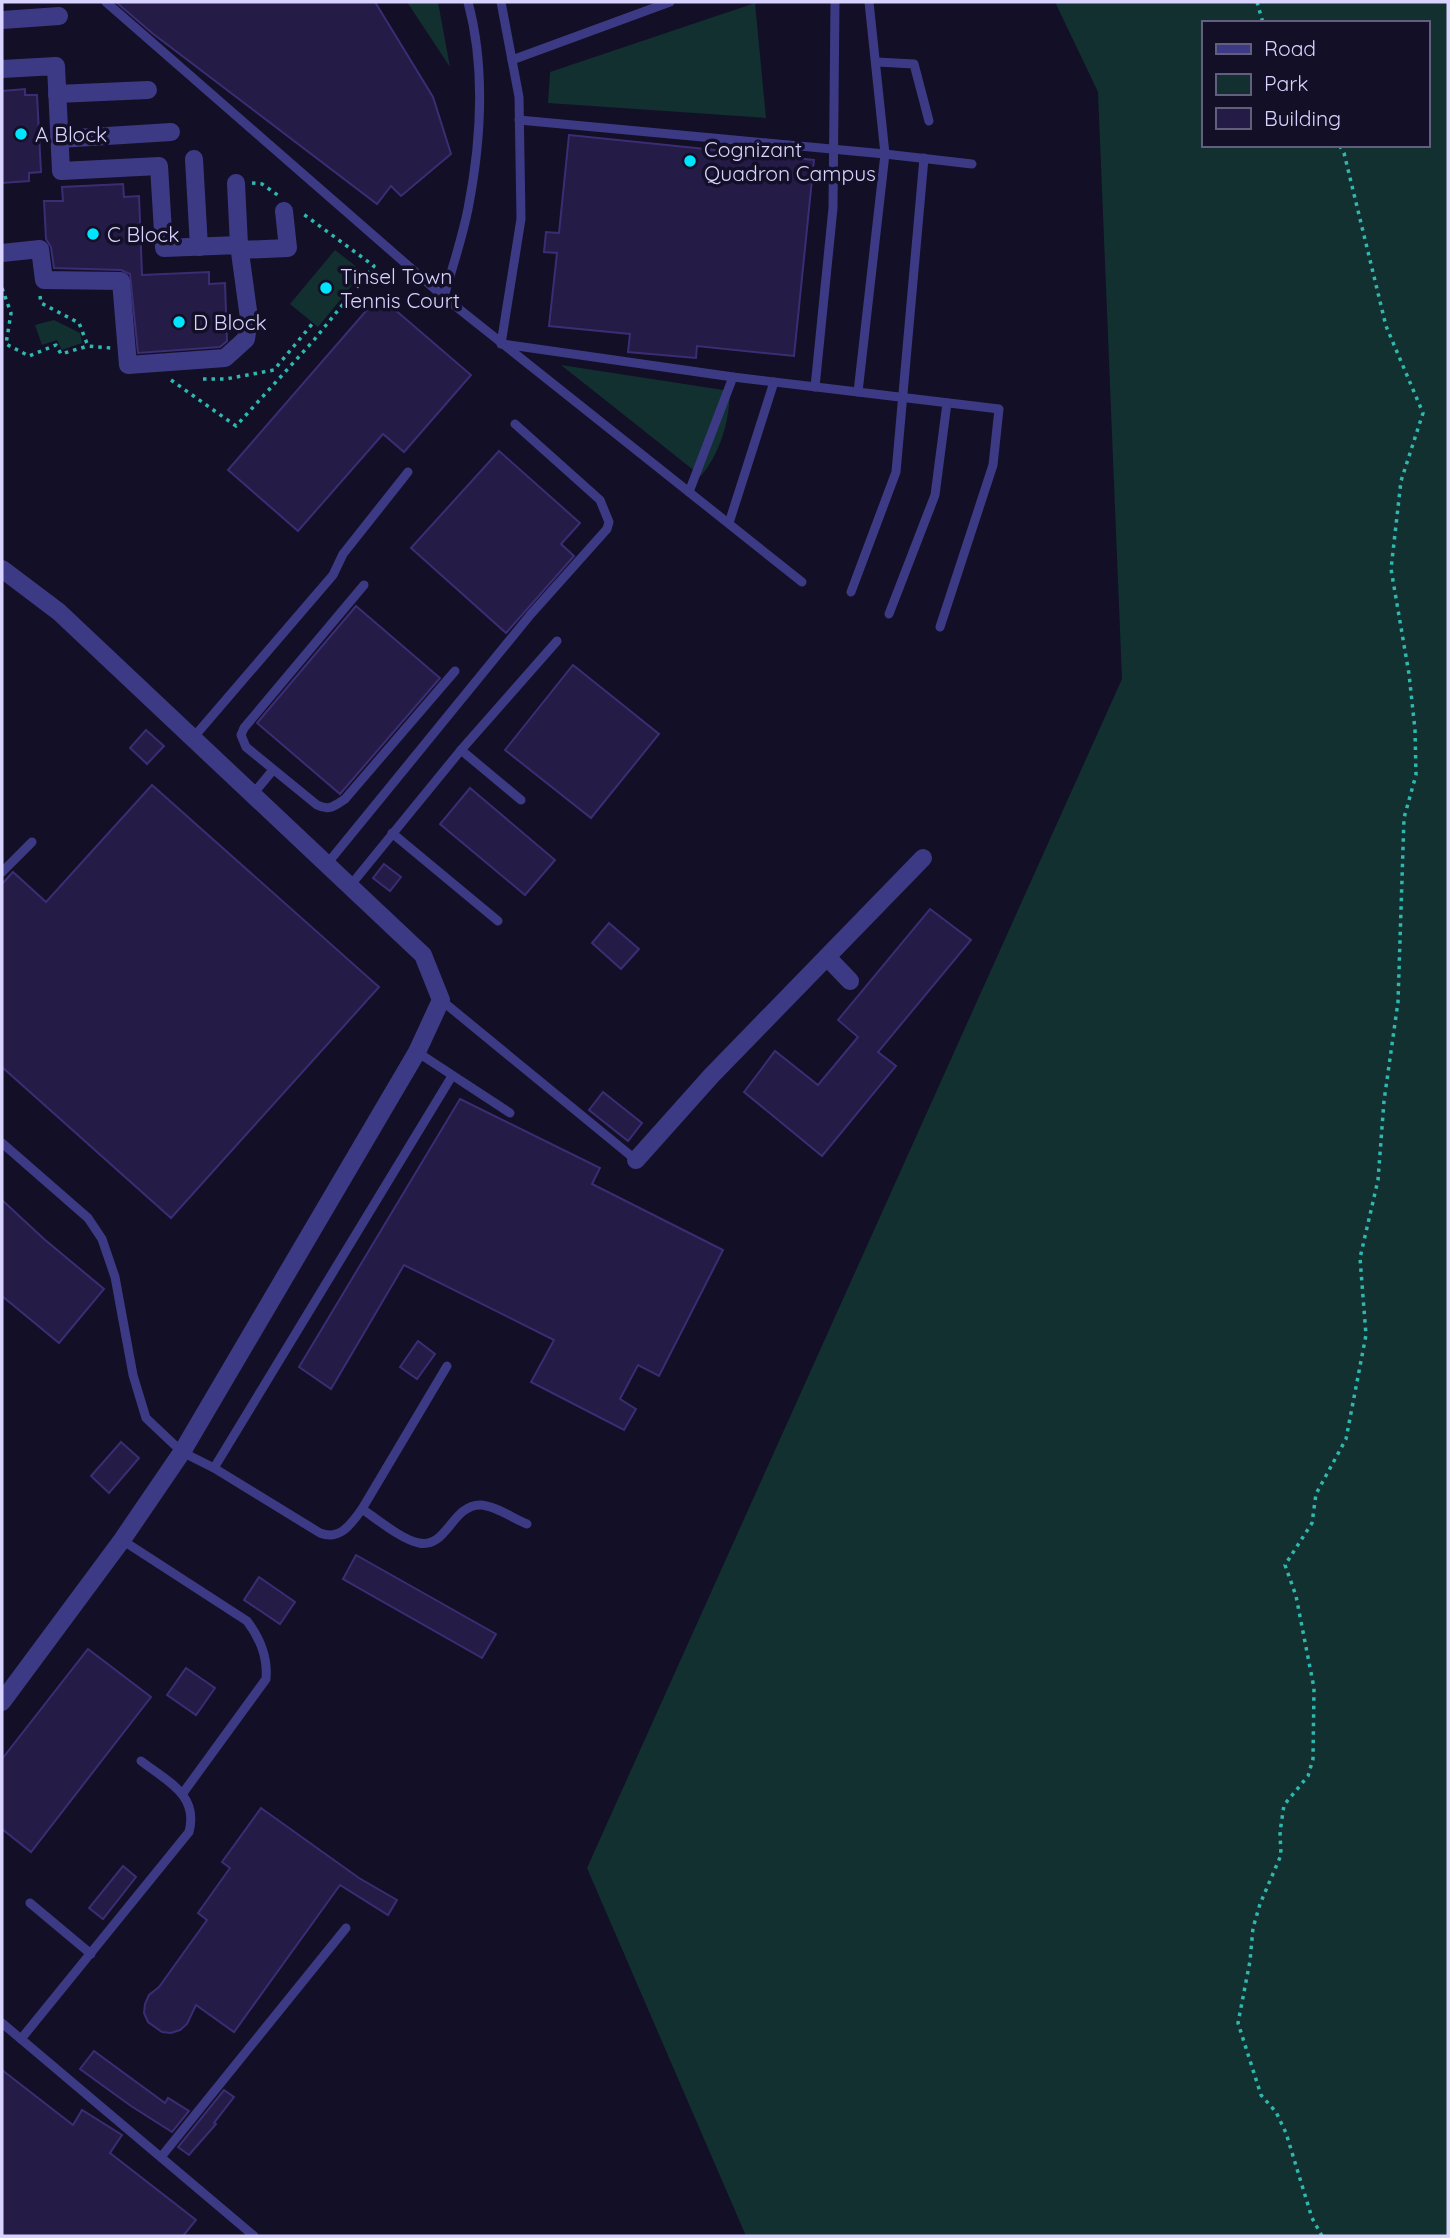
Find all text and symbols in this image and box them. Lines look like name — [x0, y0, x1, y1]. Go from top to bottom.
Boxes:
legend — [1202, 21, 1429, 147]
text: Road — [1264, 35, 1316, 61]
text: Park — [1264, 70, 1308, 96]
text: Building — [1264, 105, 1341, 131]
place label: A Block — [35, 121, 107, 147]
marker: A Block — [13, 126, 29, 142]
place label: Cognizant Quadron Campus — [704, 136, 876, 186]
marker: Cognizant Quadron Campus — [682, 153, 698, 169]
place label: C Block — [107, 221, 179, 247]
marker: C Block — [85, 226, 101, 242]
place label: Tinsel Town Tennis Court — [340, 263, 460, 313]
marker: Tinsel Town Tennis Court — [318, 280, 334, 296]
place label: D Block — [193, 309, 267, 335]
marker: D Block — [171, 314, 187, 330]

